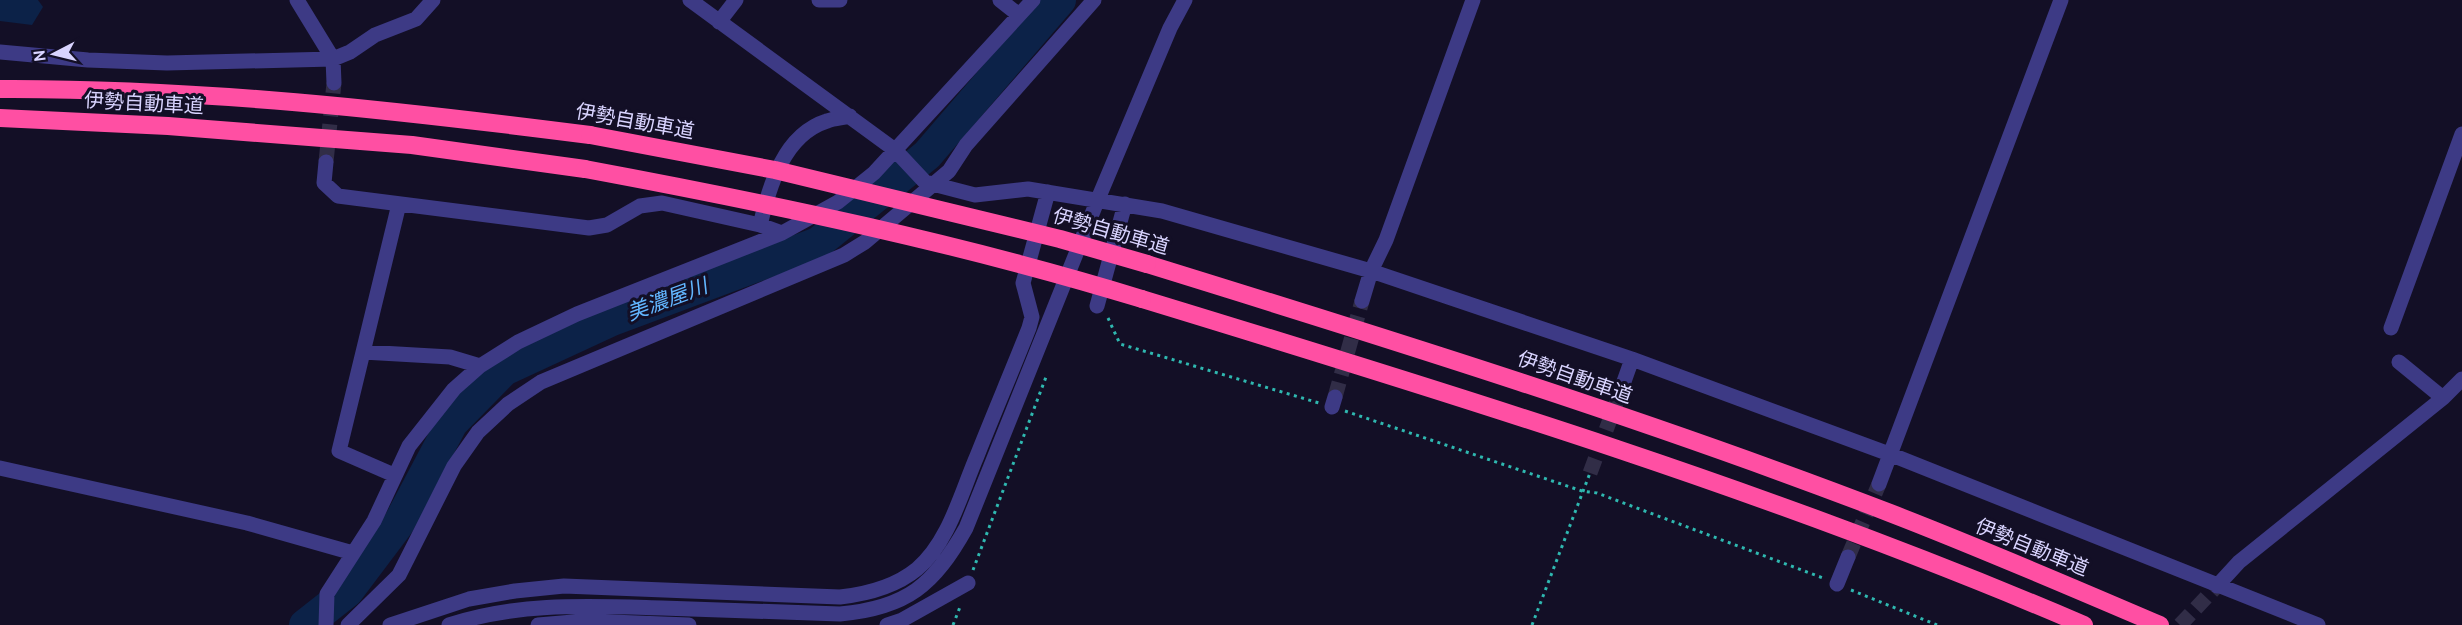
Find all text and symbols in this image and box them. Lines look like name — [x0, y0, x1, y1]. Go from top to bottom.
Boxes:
north arrow — [24, 24, 84, 84]
text: N — [29, 49, 50, 63]
street label: 伊勢自動車道 — [83, 88, 205, 118]
street label: 伊勢自動車道 — [574, 99, 696, 143]
street label: 伊勢自動車道 — [1050, 203, 1172, 259]
water label: 美濃屋川 — [623, 272, 713, 325]
street label: 伊勢自動車道 — [1514, 346, 1636, 408]
street label: 伊勢自動車道 — [1972, 513, 2092, 581]

